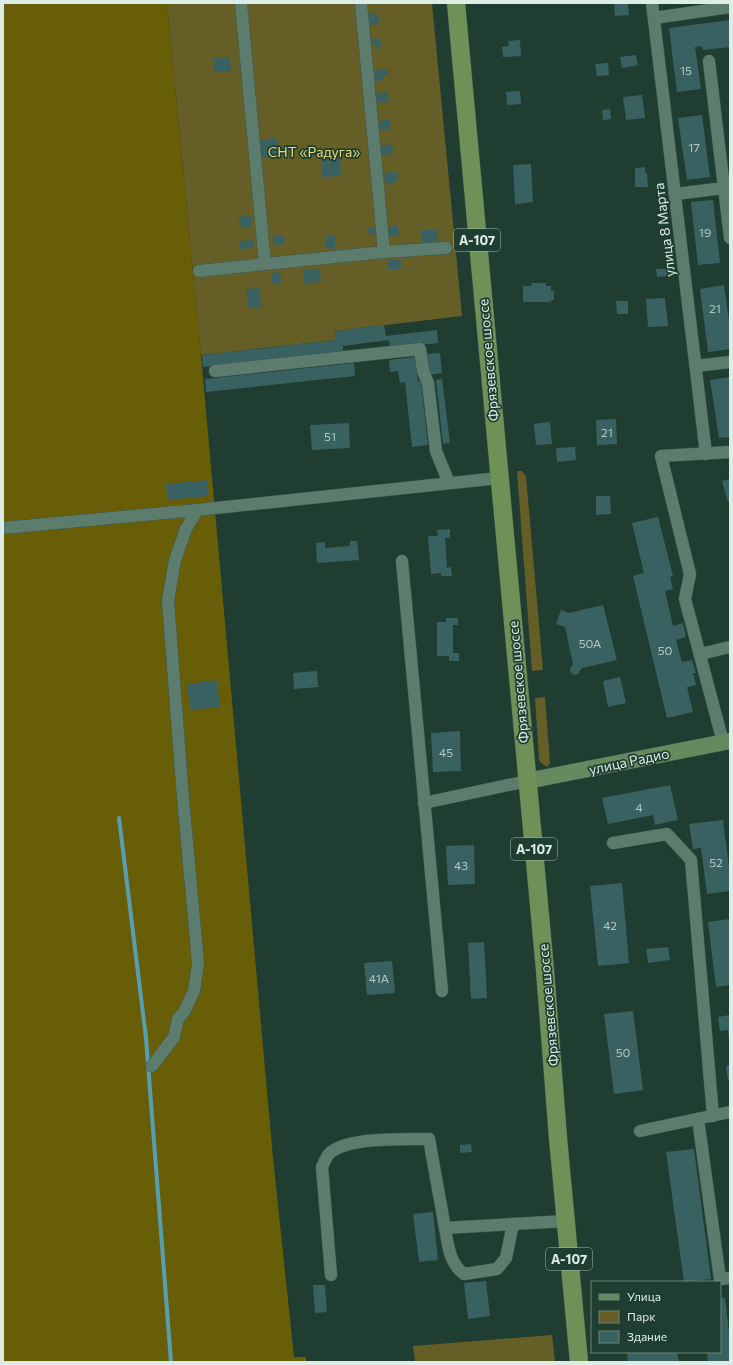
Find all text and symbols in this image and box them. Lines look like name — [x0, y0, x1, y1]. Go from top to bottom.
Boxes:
house number: 15 — [680, 63, 692, 77]
house number: 17 — [688, 140, 700, 154]
park label: СНТ «Радуга» — [268, 143, 360, 160]
street label: улица 8 Марта — [650, 182, 678, 278]
house number: 19 — [699, 225, 711, 239]
road number: А-107 — [454, 229, 500, 251]
street label: Фрязевское шоссе — [474, 298, 502, 422]
house number: 21 — [709, 301, 721, 315]
house number: 21 — [601, 425, 613, 439]
house number: 51 — [324, 429, 336, 443]
street label: Фрязевское шоссе — [504, 620, 532, 744]
house number: 50А — [579, 636, 601, 650]
house number: 50 — [658, 643, 673, 657]
street label: улица Радио — [587, 744, 671, 778]
house number: 45 — [439, 745, 453, 759]
house number: 4 — [635, 800, 643, 814]
road number: А-107 — [511, 838, 557, 860]
house number: 52 — [709, 855, 723, 869]
house number: 43 — [454, 858, 468, 872]
house number: 42 — [603, 918, 617, 932]
street label: Фрязевское шоссе — [534, 943, 562, 1067]
house number: 41А — [369, 971, 389, 985]
house number: 50 — [616, 1045, 631, 1059]
road number: А-107 — [546, 1248, 592, 1270]
legend — [591, 1281, 721, 1353]
text: Улица — [627, 1289, 661, 1303]
text: Парк — [627, 1309, 656, 1323]
text: Здание — [627, 1329, 667, 1343]

